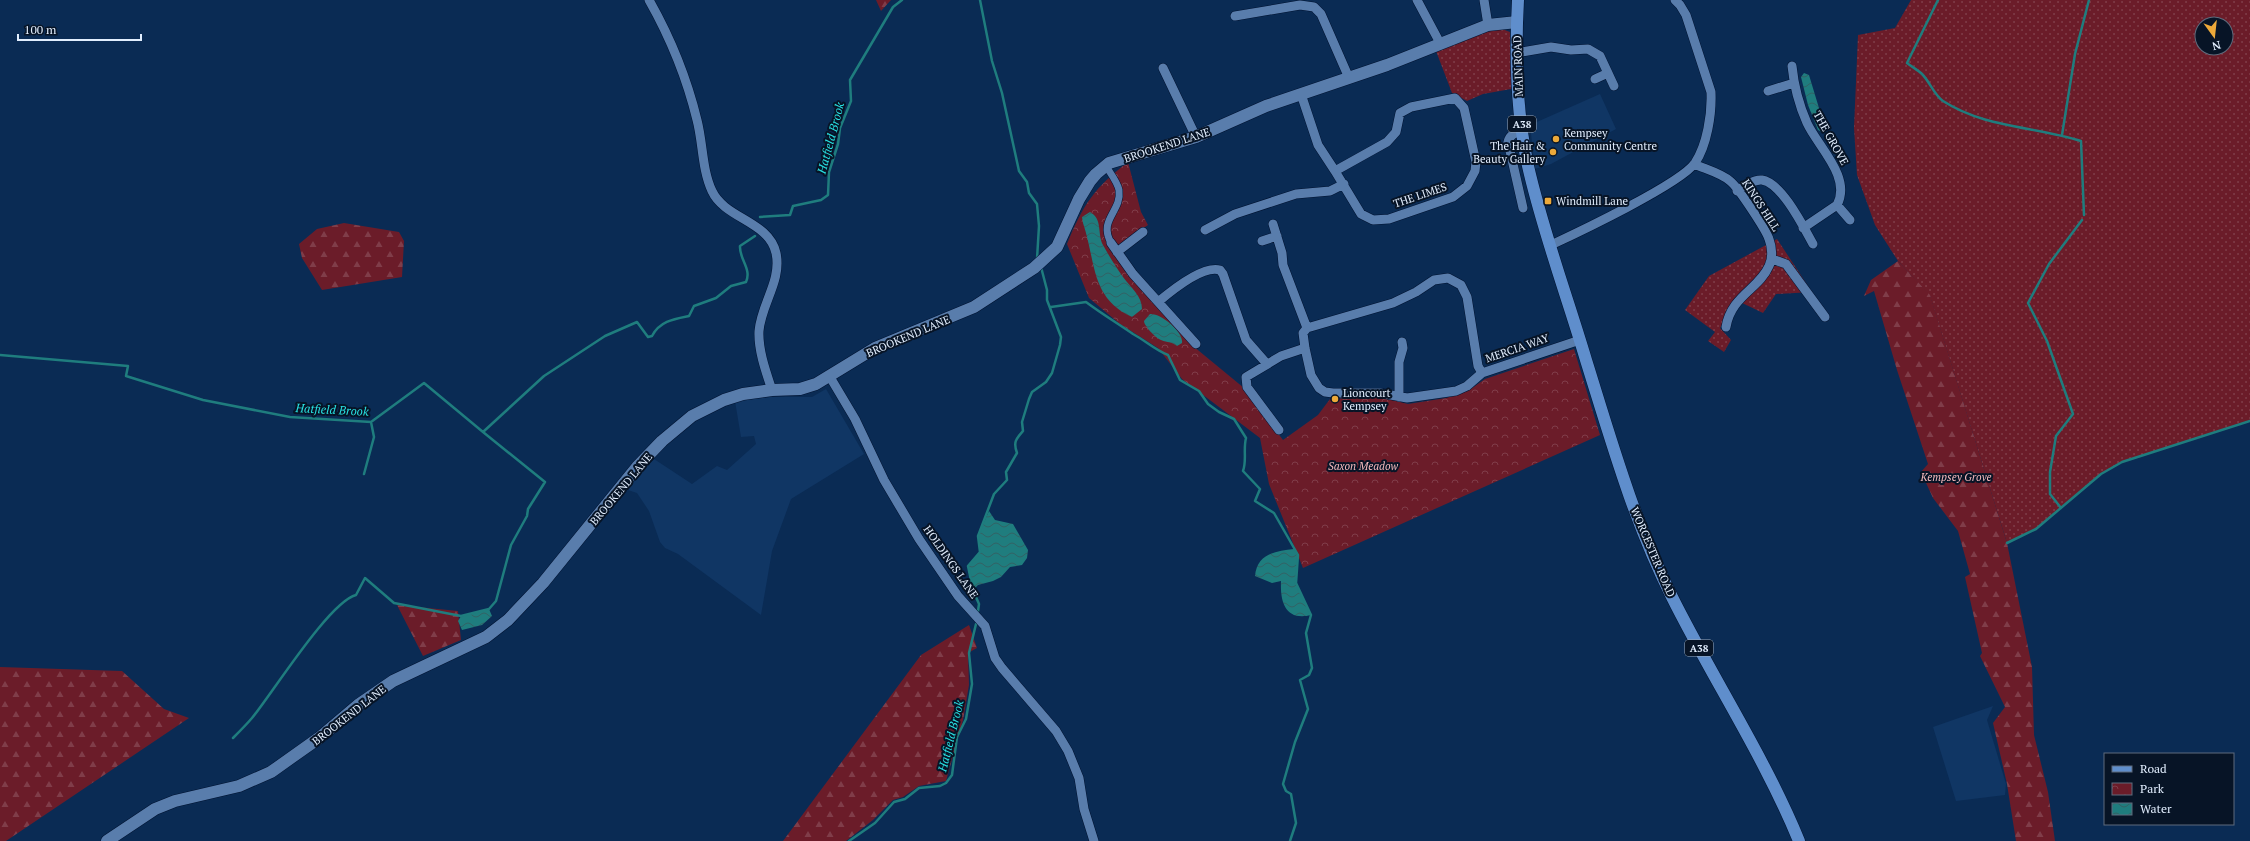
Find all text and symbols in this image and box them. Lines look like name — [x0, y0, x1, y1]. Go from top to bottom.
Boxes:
scale bar — [18, 16, 141, 42]
north arrow — [2194, 16, 2234, 56]
text: 100 m — [24, 22, 57, 37]
street label: MAIN ROAD — [1510, 35, 1526, 97]
text: N — [2210, 38, 2222, 54]
water label: Hatfield Brook — [814, 100, 847, 176]
street label: THE GROVE — [1810, 108, 1852, 168]
road number: A38 — [1508, 116, 1536, 132]
street label: BROOKEND LANE — [1122, 124, 1212, 166]
place label: Kempsey Community Centre — [1564, 126, 1658, 153]
marker: Kempsey Community Centre — [1551, 134, 1561, 144]
place label: The Hair & Beauty Gallery — [1473, 139, 1545, 166]
marker: The Hair & Beauty Gallery — [1548, 147, 1558, 157]
street label: KINGS HILL — [1739, 176, 1783, 234]
street label: THE LIMES — [1391, 179, 1449, 211]
place label: Windmill Lane — [1556, 194, 1628, 208]
marker: Windmill Lane — [1543, 196, 1553, 206]
street label: BROOKEND LANE — [864, 312, 952, 360]
street label: MERCIA WAY — [1483, 330, 1552, 365]
place label: Lioncourt Kempsey — [1343, 386, 1391, 413]
marker: Lioncourt Kempsey — [1330, 394, 1340, 404]
water label: Hatfield Brook — [294, 400, 369, 419]
street label: BROOKEND LANE — [587, 450, 655, 528]
park label: Saxon Meadow — [1328, 459, 1399, 473]
park label: Kempsey Grove — [1920, 470, 1991, 484]
street label: WORCESTER ROAD — [1628, 505, 1678, 599]
street label: HOLDINGS LANE — [921, 523, 981, 601]
road number: A38 — [1685, 640, 1713, 656]
street label: BROOKEND LANE — [309, 682, 389, 748]
water label: Hatfield Brook — [934, 698, 967, 774]
legend — [2104, 753, 2234, 825]
text: Road — [2140, 761, 2167, 776]
text: Park — [2140, 781, 2165, 796]
text: Water — [2140, 801, 2172, 816]

